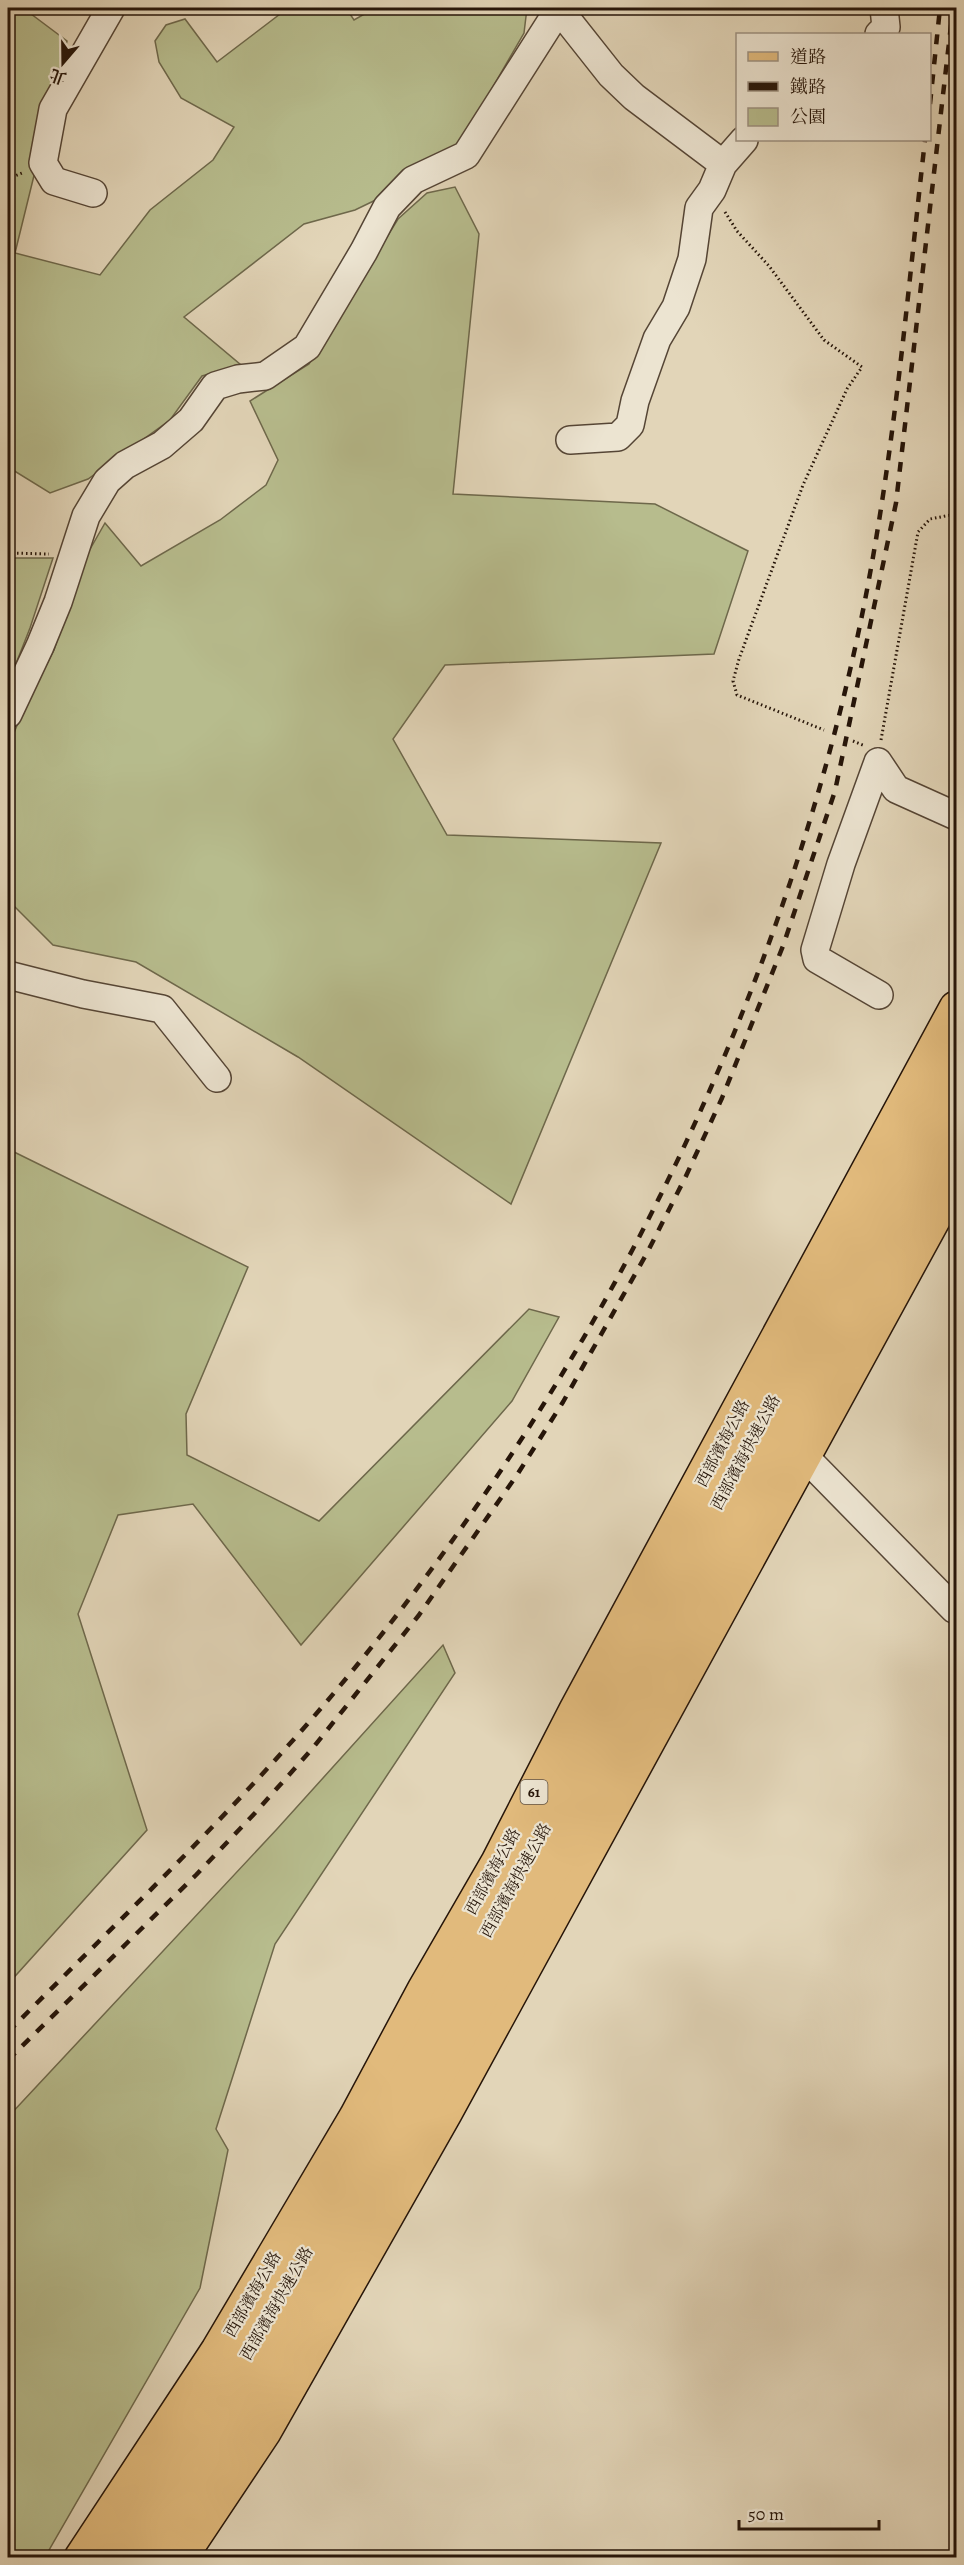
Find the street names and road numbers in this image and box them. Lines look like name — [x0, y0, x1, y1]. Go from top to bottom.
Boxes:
street label: 西部濱海快速公路 — [706, 1391, 786, 1514]
street label: 西部濱海公路 — [691, 1396, 755, 1491]
road number: 61 — [520, 1780, 548, 1804]
street label: 西部濱海快速公路 — [475, 1819, 557, 1942]
street label: 西部濱海公路 — [460, 1824, 526, 1919]
street label: 西部濱海快速公路 — [235, 2243, 318, 2364]
street label: 西部濱海公路 — [219, 2247, 286, 2342]

